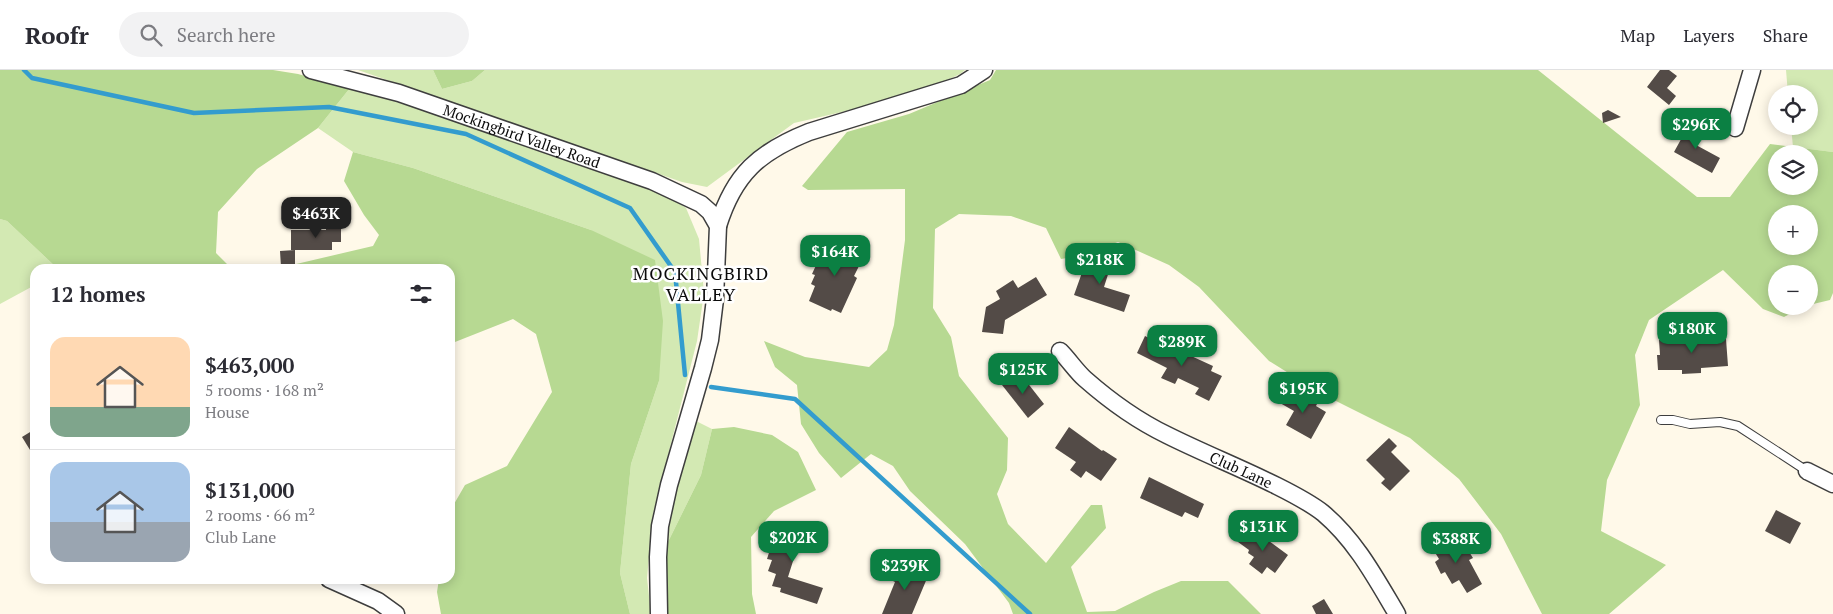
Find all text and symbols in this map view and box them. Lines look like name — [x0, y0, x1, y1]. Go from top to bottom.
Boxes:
search box — [119, 12, 469, 57]
text: Roofr — [25, 19, 89, 51]
icon: search — [137, 21, 165, 49]
text: Search here — [177, 22, 276, 47]
text: Map — [1620, 23, 1655, 47]
text: Layers — [1683, 23, 1735, 47]
text: Share — [1763, 23, 1808, 47]
map controls — [1768, 85, 1818, 315]
button: locate — [1768, 85, 1818, 135]
street label: Mockingbird Valley Road — [441, 99, 603, 172]
pin: $296K — [1661, 108, 1731, 150]
text: $296K — [1672, 113, 1720, 135]
button: layers — [1768, 145, 1818, 195]
pin: $463K — [281, 196, 351, 239]
text: $463K — [292, 202, 340, 224]
button: + — [1768, 205, 1818, 255]
pin: $164K — [800, 234, 870, 277]
text: $164K — [811, 240, 859, 262]
pin: $218K — [1065, 242, 1135, 285]
text: $218K — [1076, 248, 1124, 270]
district label: MOCKINGBIRD VALLEY — [633, 261, 769, 306]
button: − — [1768, 265, 1818, 315]
text: 12 homes — [50, 280, 146, 308]
icon: filters — [407, 280, 435, 308]
pin: $180K — [1657, 312, 1727, 354]
text: $180K — [1668, 317, 1716, 339]
pin: $289K — [1147, 324, 1217, 367]
text: $289K — [1158, 330, 1206, 352]
text: $463,000 — [205, 351, 294, 379]
pin: $125K — [988, 352, 1058, 395]
icon: home — [90, 357, 150, 417]
text: $125K — [999, 358, 1047, 380]
pin: $195K — [1268, 372, 1338, 414]
text: $195K — [1279, 377, 1327, 399]
text: 5 rooms · 168 m² — [205, 379, 324, 401]
text: House — [205, 401, 250, 423]
street label: Club Lane — [1207, 446, 1276, 492]
text: $131,000 — [205, 476, 294, 504]
icon: home — [90, 482, 150, 542]
text: 2 rooms · 66 m² — [205, 504, 315, 526]
pin: $131K — [1228, 510, 1298, 552]
text: $131K — [1239, 515, 1287, 537]
pin: $202K — [758, 520, 828, 563]
pin: $388K — [1421, 522, 1491, 564]
text: Club Lane — [205, 526, 276, 548]
text: $202K — [769, 526, 817, 548]
text: $388K — [1432, 527, 1480, 549]
pin: $239K — [870, 548, 940, 591]
text: $239K — [881, 554, 929, 576]

